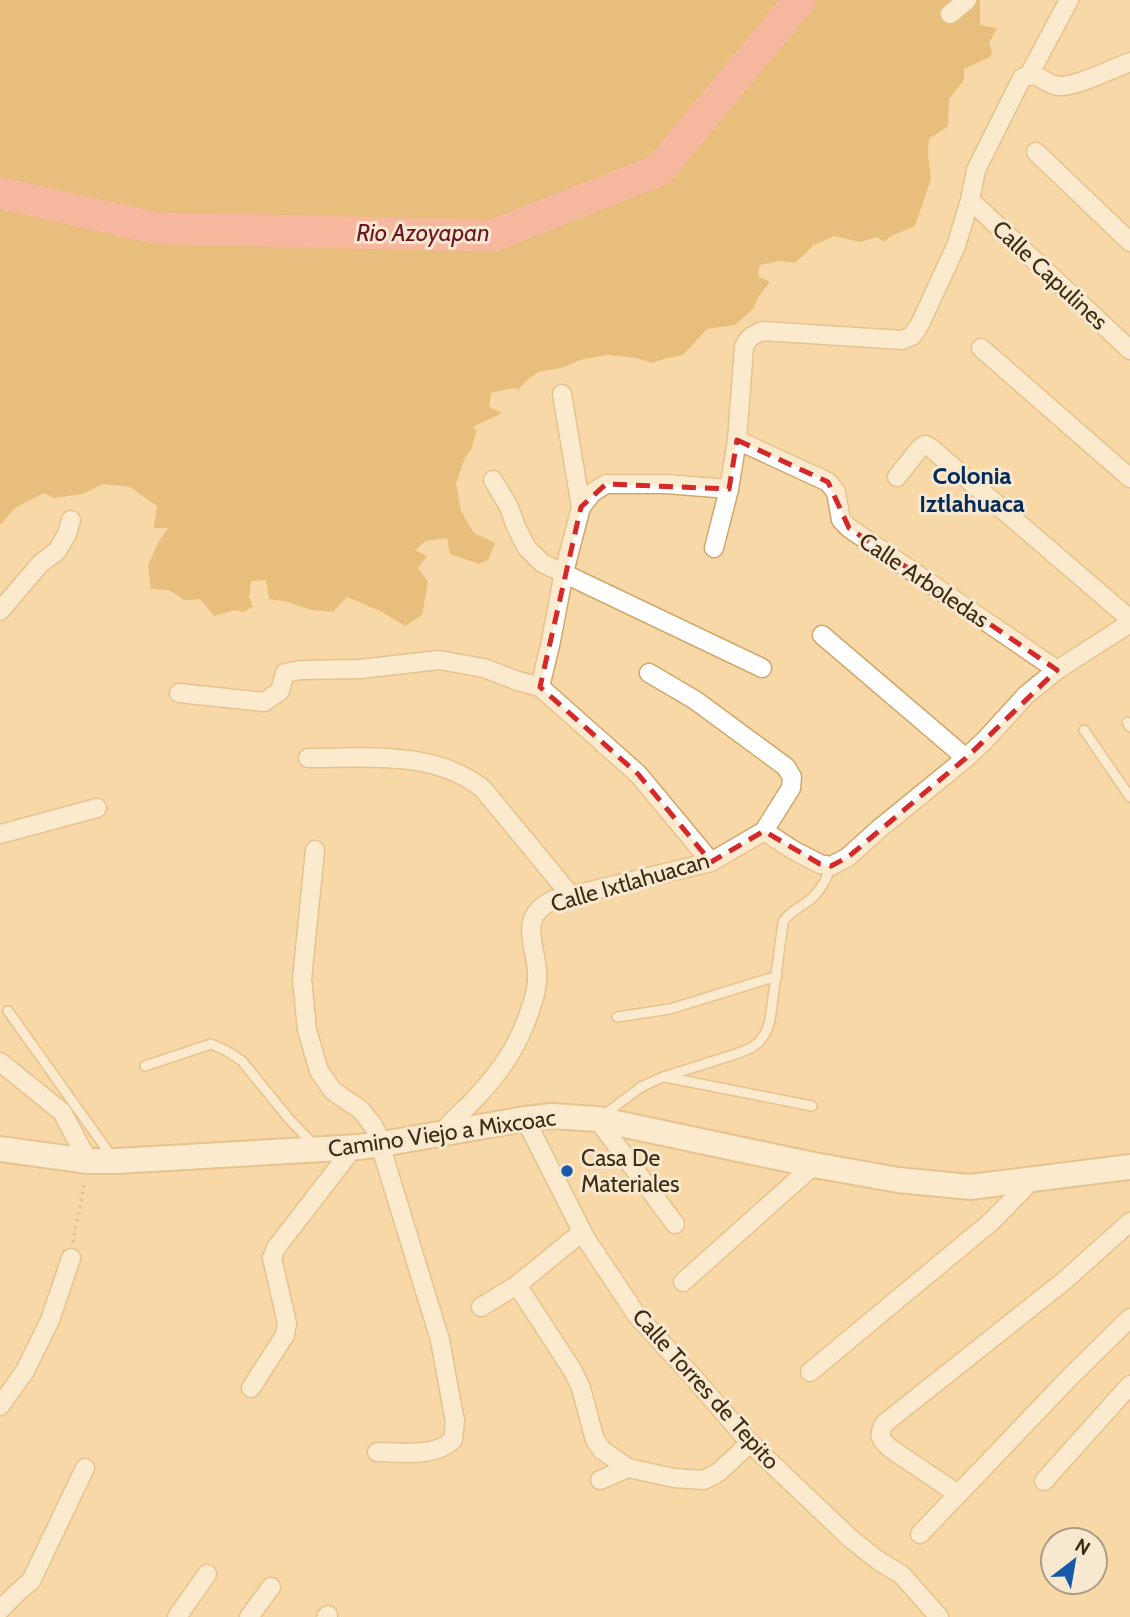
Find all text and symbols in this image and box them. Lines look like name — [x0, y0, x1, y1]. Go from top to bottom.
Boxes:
street label: Calle Capulines — [987, 214, 1113, 336]
water label: Rio Azoyapan — [356, 218, 490, 247]
district label: Colonia Iztlahuaca — [919, 461, 1025, 518]
street label: Calle Arboledas — [854, 526, 994, 634]
street label: Calle Ixtlahuacan — [547, 846, 713, 918]
street label: Camino Viejo a Mixcoac — [326, 1103, 558, 1163]
place label: Casa De Materiales — [581, 1144, 680, 1198]
marker: Casa De Materiales — [559, 1163, 575, 1179]
street label: Calle Torres de Tepito — [626, 1303, 786, 1475]
north arrow — [1039, 1526, 1109, 1596]
text: N — [1071, 1534, 1094, 1560]

